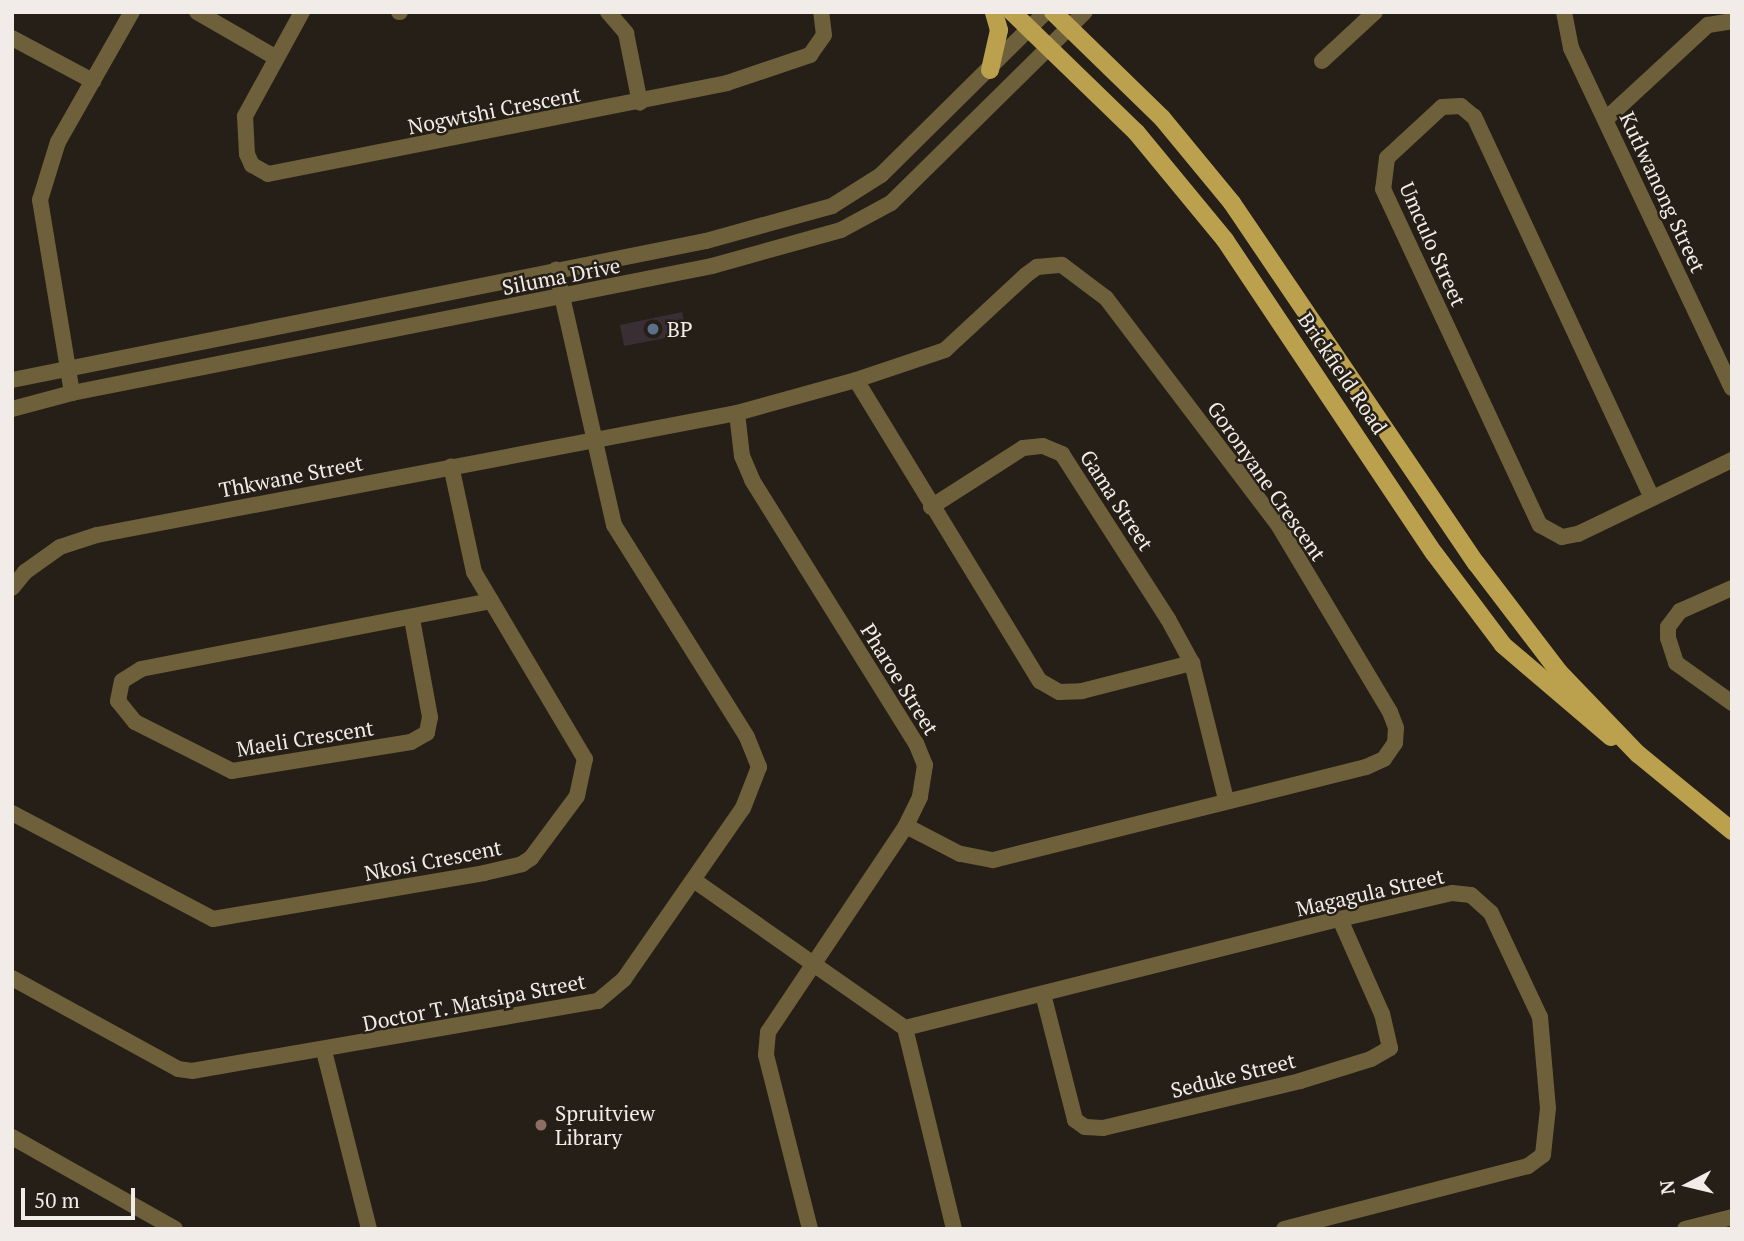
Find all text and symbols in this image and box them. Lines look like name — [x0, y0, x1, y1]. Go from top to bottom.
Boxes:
street label: Nogwtshi Crescent — [405, 81, 583, 139]
street label: Kutlwanong Street — [1615, 108, 1711, 276]
street label: Umculo Street — [1394, 178, 1472, 310]
street label: Siluma Drive — [500, 252, 622, 300]
street label: Brickfield Road — [1293, 308, 1393, 438]
place label: BP — [667, 316, 692, 342]
marker: BP — [645, 321, 661, 337]
street label: Goronyane Crescent — [1202, 396, 1332, 566]
street label: Gama Street — [1075, 445, 1159, 555]
street label: Thkwane Street — [217, 450, 365, 502]
street label: Pharoe Street — [856, 619, 944, 739]
street label: Maeli Crescent — [235, 715, 375, 761]
street label: Nkosi Crescent — [362, 834, 504, 886]
street label: Magagula Street — [1293, 863, 1447, 921]
street label: Doctor T. Matsipa Street — [360, 968, 588, 1036]
street label: Seduke Street — [1168, 1047, 1298, 1103]
place label: Spruitview Library — [555, 1100, 655, 1150]
marker: Spruitview Library — [533, 1117, 549, 1133]
north arrow — [1653, 1150, 1723, 1220]
scale bar — [24, 1174, 138, 1218]
text: N — [1653, 1179, 1680, 1196]
text: 50 m — [34, 1186, 80, 1214]

